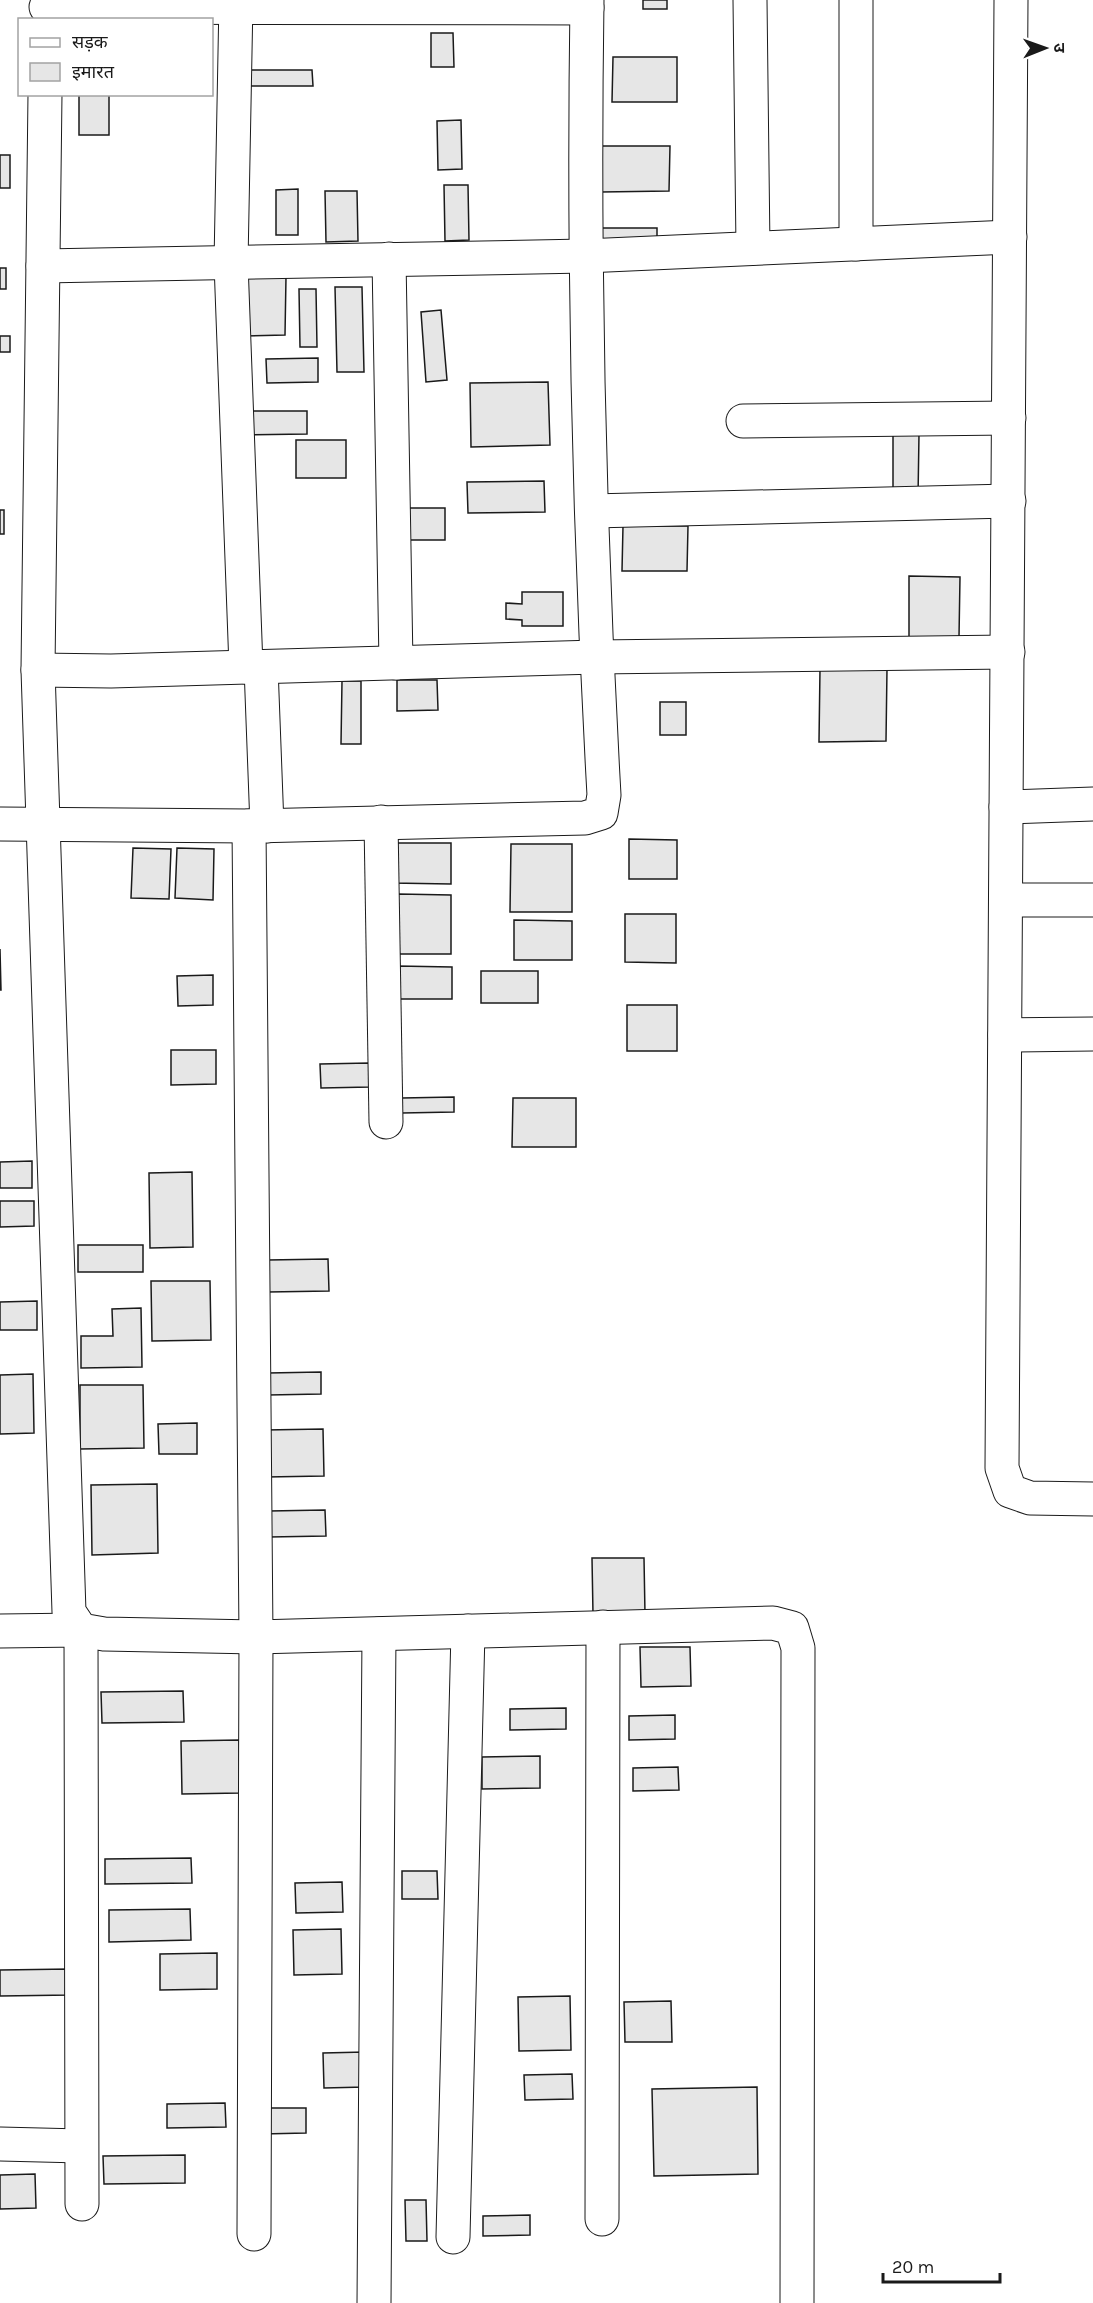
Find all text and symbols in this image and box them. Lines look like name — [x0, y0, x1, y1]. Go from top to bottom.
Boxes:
legend — [18, 18, 213, 96]
north arrow — [1015, 18, 1075, 78]
text: सड़क — [72, 31, 109, 53]
text: उ — [1050, 43, 1069, 53]
text: इमारत — [72, 61, 115, 83]
scale bar — [883, 2246, 1000, 2284]
text: 20 m — [892, 2256, 934, 2278]

